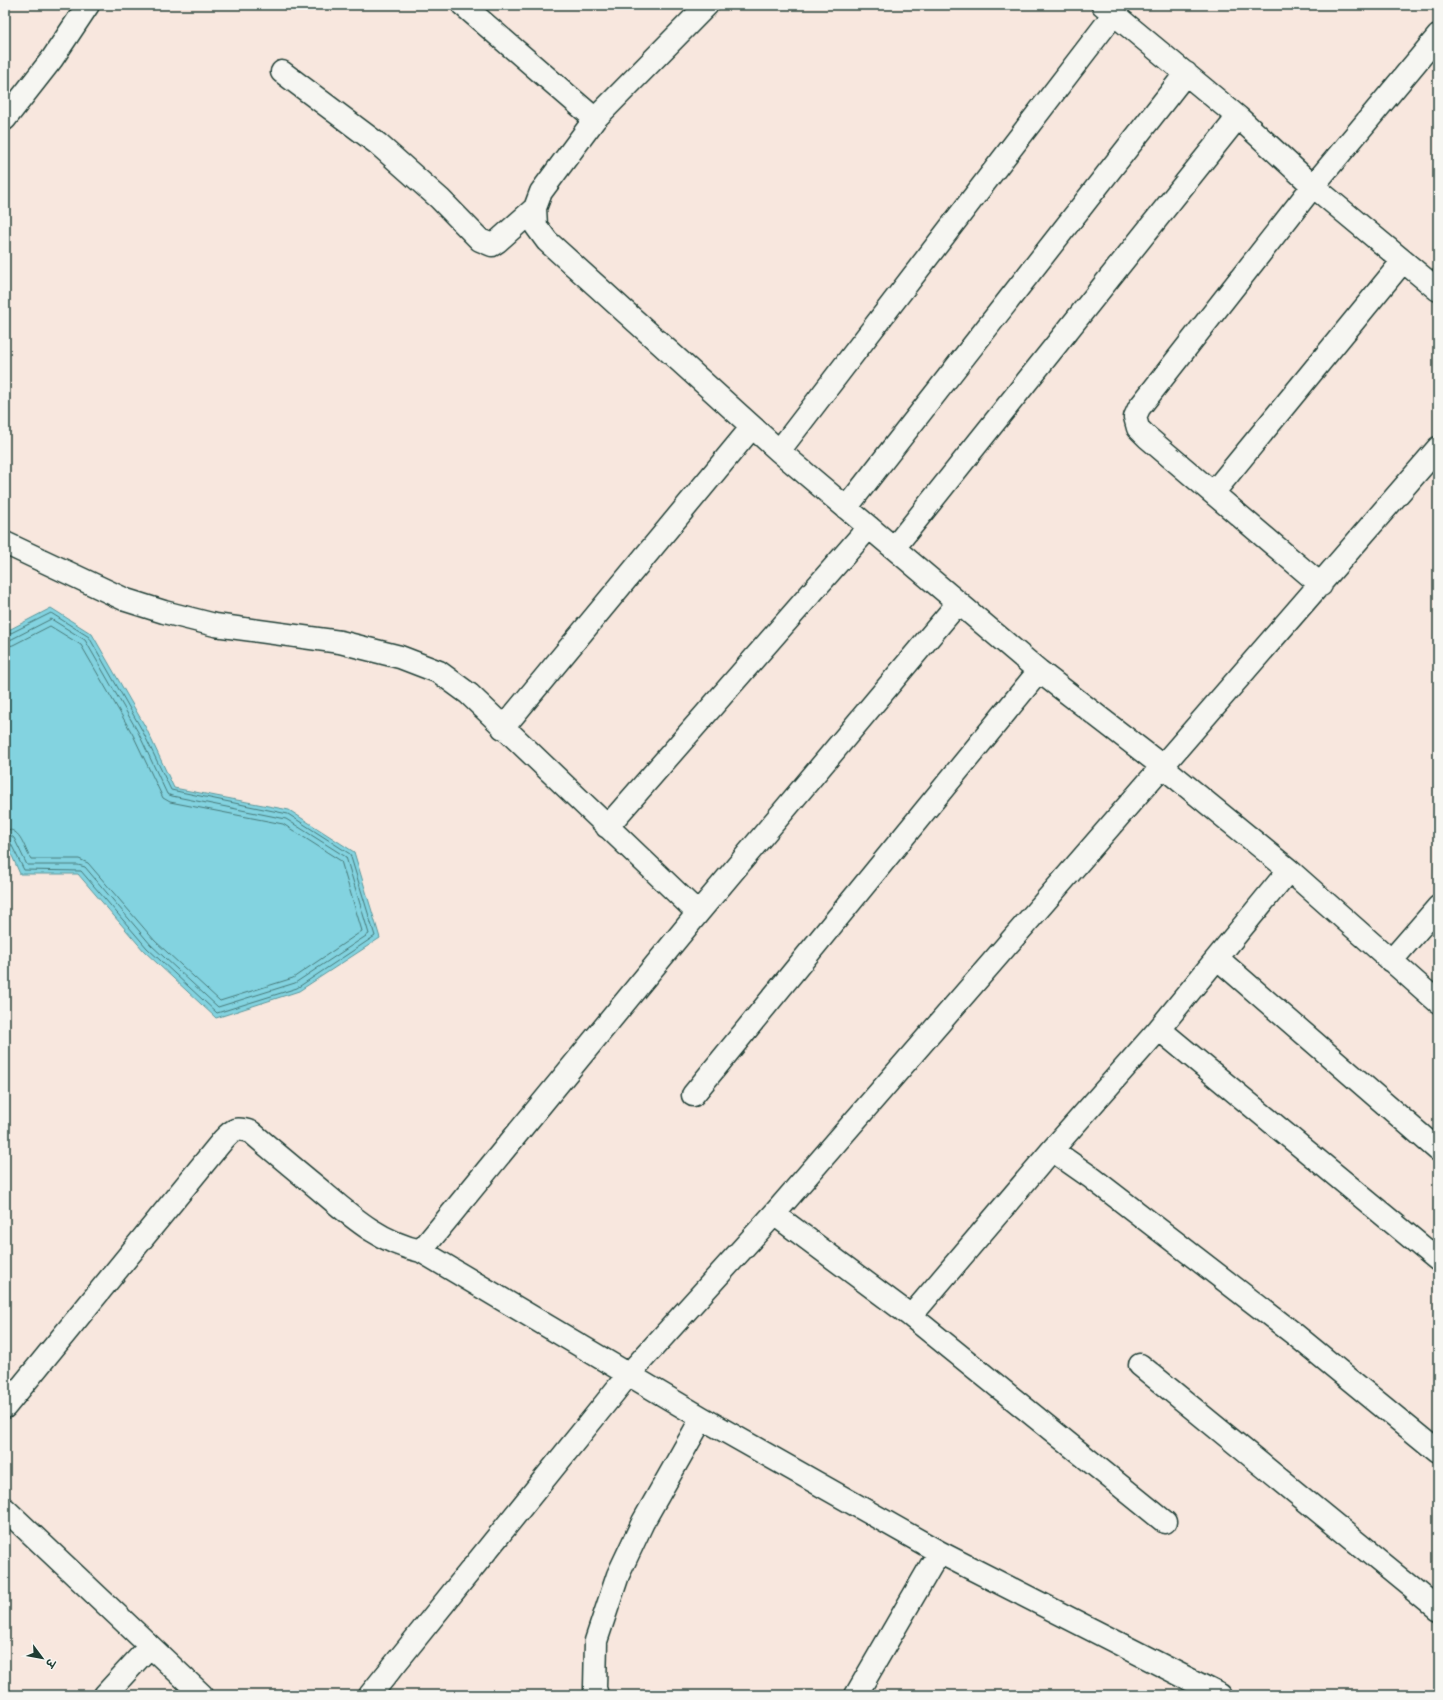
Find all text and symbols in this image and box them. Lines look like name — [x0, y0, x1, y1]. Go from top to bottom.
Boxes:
north arrow — [22, 1638, 62, 1678]
text: उ — [42, 1656, 59, 1672]

